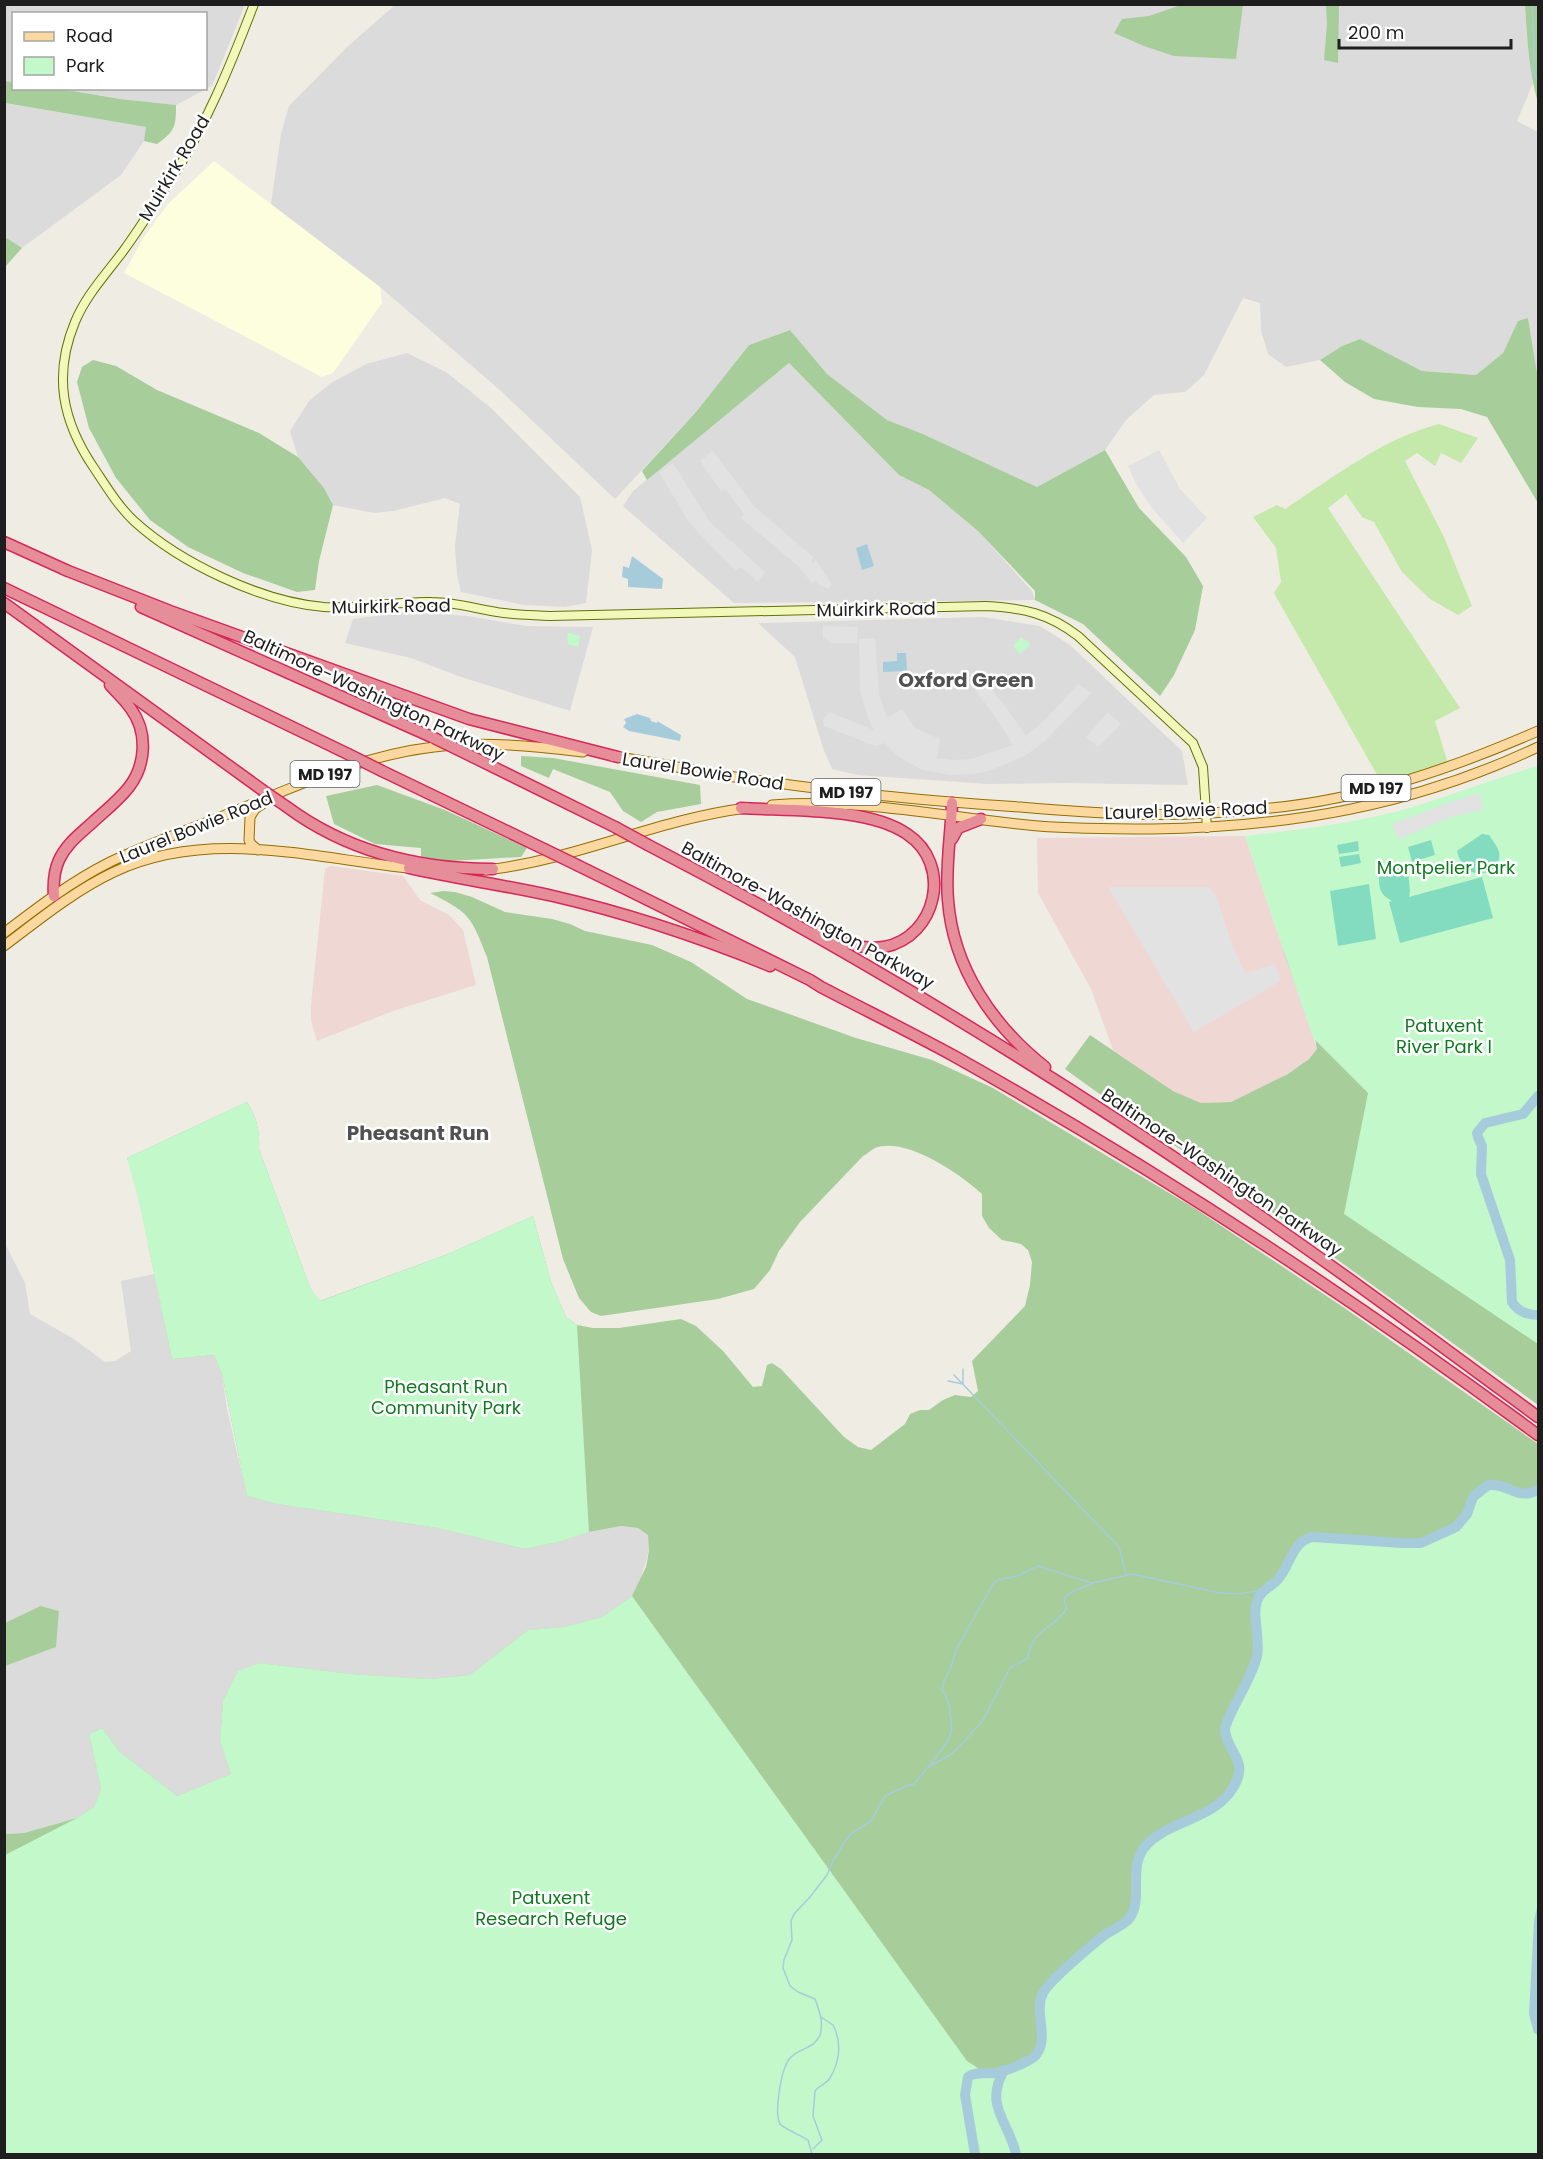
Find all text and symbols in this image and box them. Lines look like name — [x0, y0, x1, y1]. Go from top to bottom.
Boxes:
legend — [12, 12, 207, 90]
scale bar — [1339, 12, 1512, 50]
text: 200 m — [1348, 20, 1404, 45]
text: Road — [66, 23, 113, 48]
text: Park — [66, 53, 105, 78]
street label: Muirkirk Road — [133, 110, 215, 226]
street label: Muirkirk Road — [331, 592, 451, 620]
street label: Muirkirk Road — [816, 595, 936, 623]
street label: Baltimore-Washington Parkway — [239, 623, 509, 767]
district label: Oxford Green — [898, 666, 1034, 694]
street label: Laurel Bowie Road — [621, 746, 785, 796]
road number: MD 197 — [290, 761, 360, 787]
road number: MD 197 — [1342, 775, 1410, 801]
road number: MD 197 — [812, 779, 880, 805]
street label: Laurel Bowie Road — [116, 785, 276, 869]
street label: Laurel Bowie Road — [1104, 795, 1268, 825]
street label: Baltimore-Washington Parkway — [677, 835, 939, 995]
park label: Montpelier Park — [1377, 855, 1516, 880]
park label: Patuxent River Park I — [1396, 1013, 1492, 1059]
street label: Baltimore-Washington Parkway — [1097, 1082, 1347, 1262]
district label: Pheasant Run — [347, 1119, 489, 1147]
park label: Pheasant Run Community Park — [371, 1374, 522, 1420]
park label: Patuxent Research Refuge — [475, 1885, 627, 1931]

